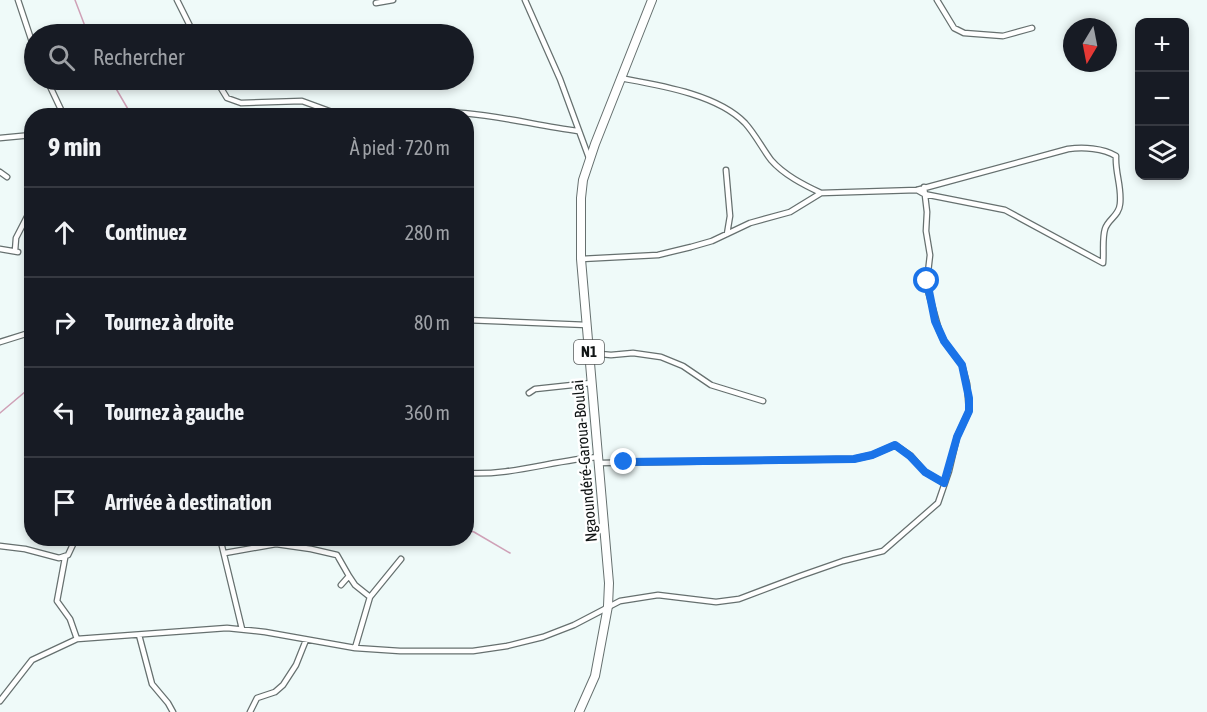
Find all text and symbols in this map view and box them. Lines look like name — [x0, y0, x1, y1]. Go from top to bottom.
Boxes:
north arrow — [1063, 18, 1117, 72]
map controls — [1135, 18, 1189, 180]
button: + — [1135, 18, 1189, 72]
search box — [24, 24, 474, 90]
icon: search — [45, 41, 78, 74]
text: Rechercher — [93, 44, 184, 70]
button: − — [1135, 72, 1189, 126]
button: layers — [1135, 126, 1189, 180]
text: 9 min — [48, 132, 101, 162]
text: À pied · 720 m — [350, 136, 450, 159]
icon: ahead — [48, 216, 81, 249]
text: Continuez — [105, 219, 187, 245]
text: 280 m — [405, 221, 450, 244]
route start — [913, 267, 939, 293]
icon: right — [48, 306, 81, 339]
text: Tournez à droite — [105, 309, 234, 335]
text: 80 m — [414, 311, 450, 334]
road number: N1 — [574, 340, 604, 364]
street label: Ngaoundéré-Garoua-Boulai — [568, 379, 601, 543]
icon: left — [48, 396, 81, 429]
text: Tournez à gauche — [105, 399, 244, 425]
text: 360 m — [405, 401, 450, 424]
route end — [610, 448, 636, 474]
icon: arrive — [48, 486, 81, 519]
text: Arrivée à destination — [105, 489, 272, 515]

